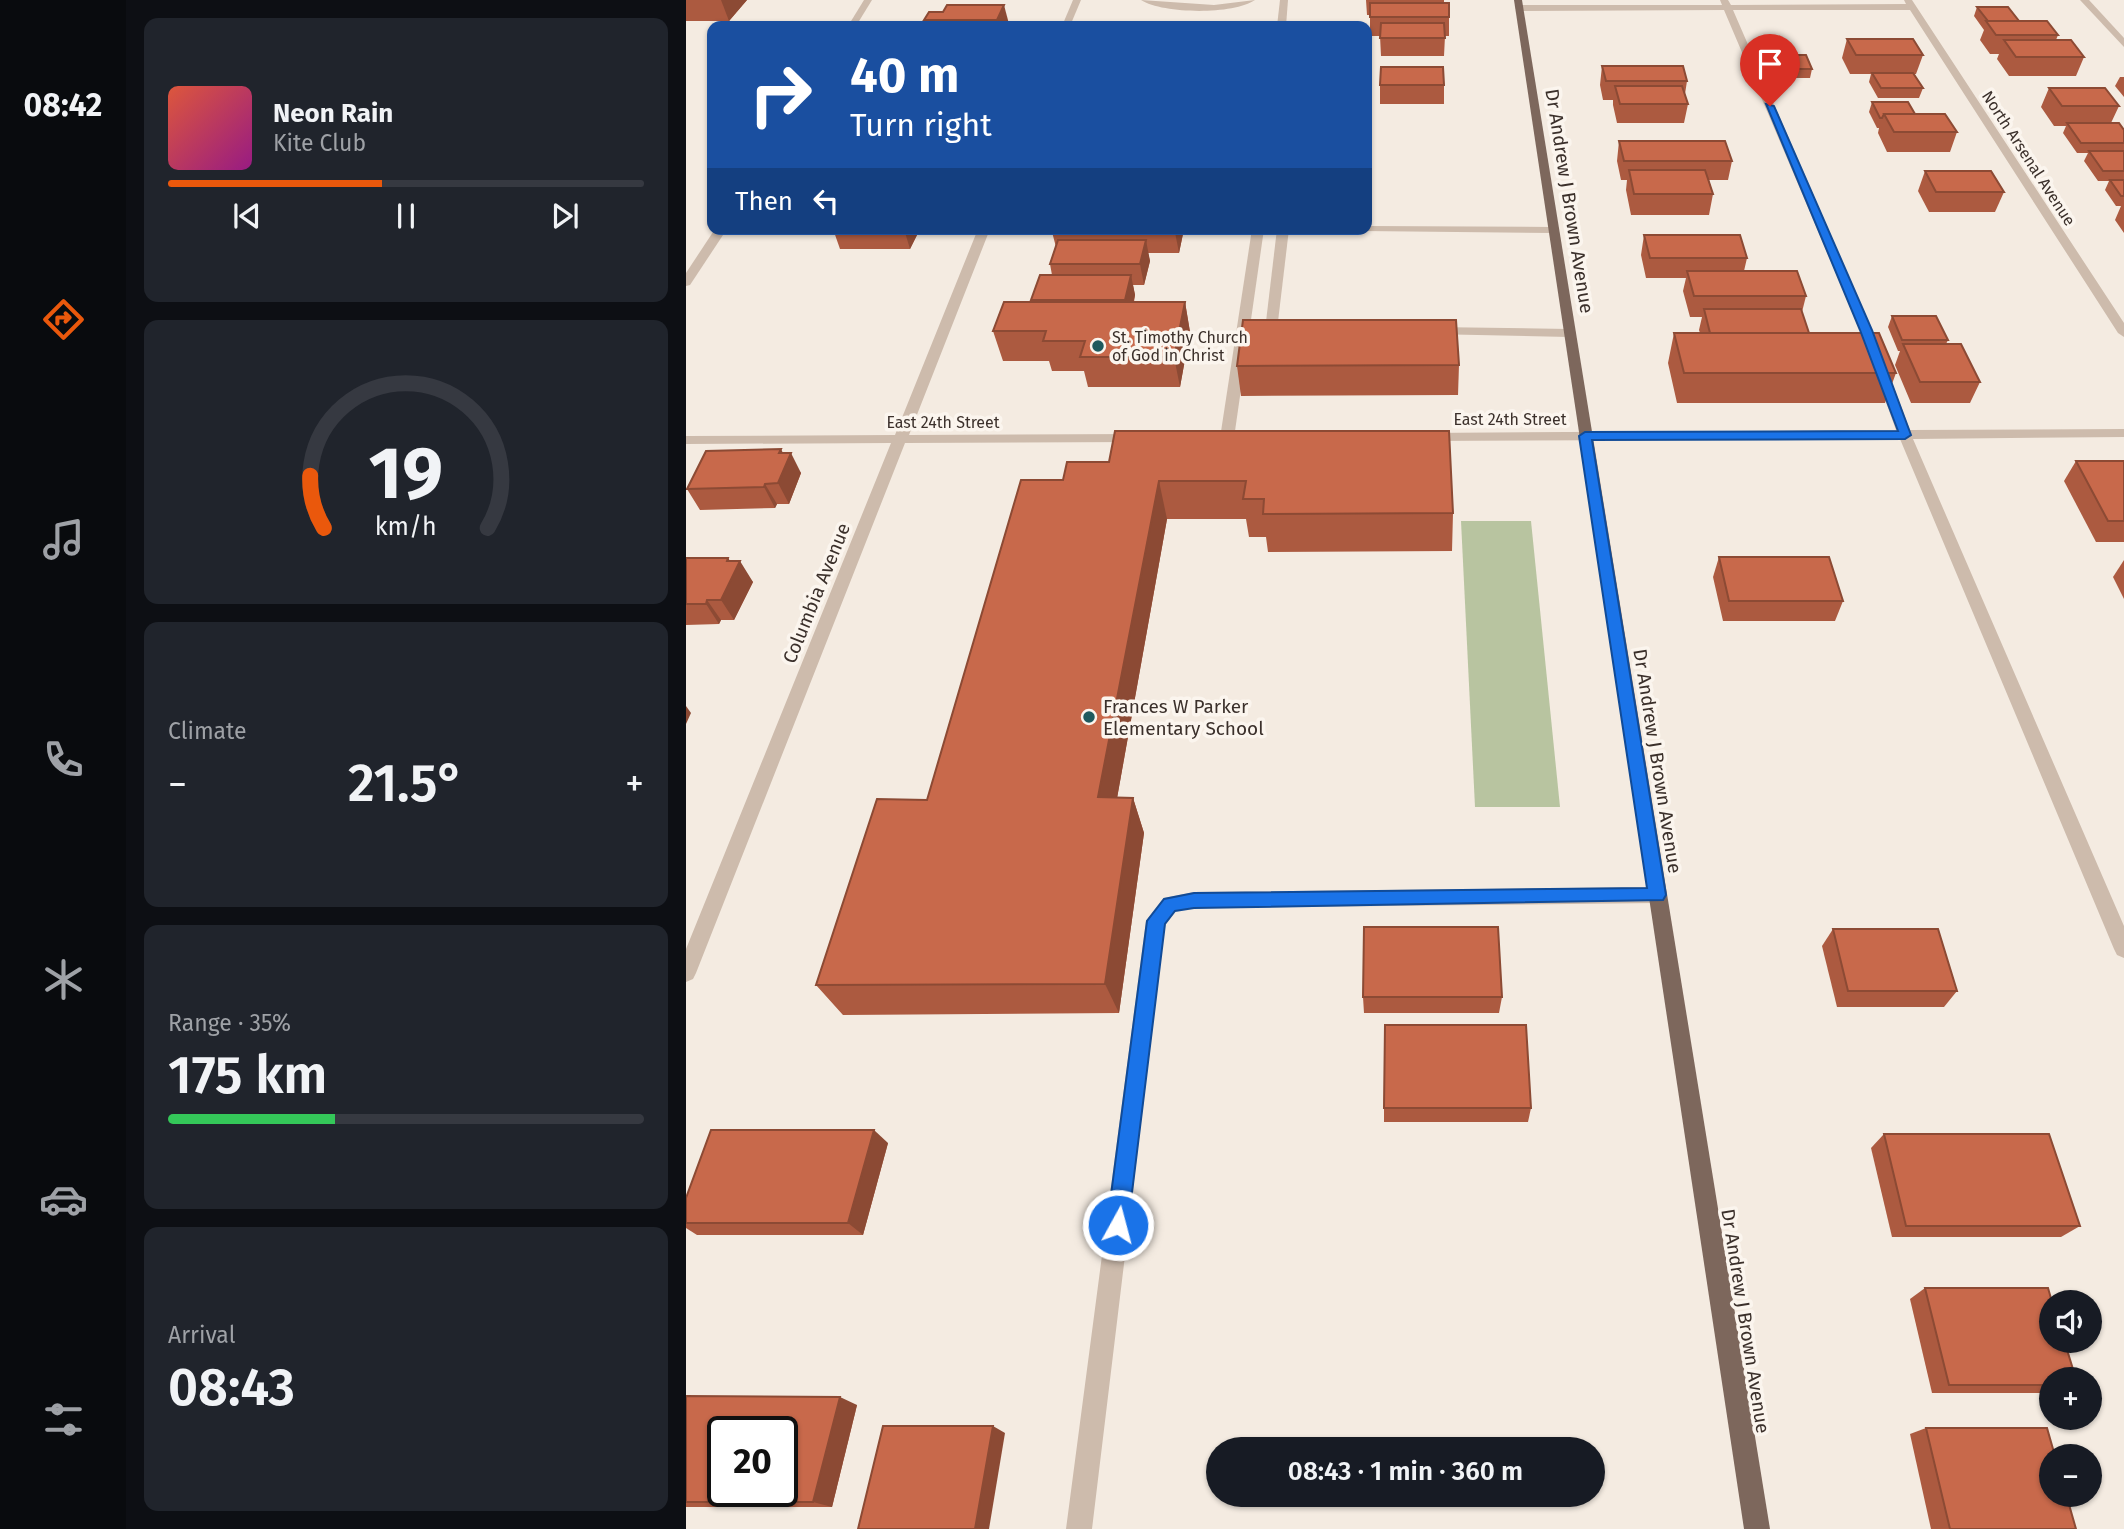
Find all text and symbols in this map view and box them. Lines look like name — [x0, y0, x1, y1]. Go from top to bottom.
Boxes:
pin — [1740, 34, 1800, 106]
icon: arrive — [1751, 45, 1789, 83]
text: 40 m — [850, 46, 959, 105]
icon: right — [735, 49, 826, 140]
text: 08:42 — [24, 86, 102, 124]
street label: Dr Andrew J Brown Avenue — [1540, 87, 1599, 315]
street label: North Arsenal Avenue — [1978, 87, 2079, 229]
text: Neon Rain — [273, 98, 393, 129]
text: Turn right — [850, 106, 992, 144]
text: Kite Club — [273, 129, 366, 157]
icon: left — [807, 182, 845, 220]
text: Then — [735, 186, 793, 217]
icon: previous — [228, 197, 266, 235]
icon: pause — [387, 197, 425, 235]
icon: next — [546, 197, 584, 235]
icon: directions — [39, 295, 88, 344]
place label: St. Timothy Church of God in Christ — [1112, 328, 1248, 365]
marker: St. Timothy Church of God in Christ — [1090, 338, 1106, 354]
street label: East 24th Street — [1453, 410, 1567, 429]
street label: East 24th Street — [886, 413, 1000, 432]
text: 19 — [369, 431, 443, 518]
text: km/h — [375, 512, 437, 542]
icon: music — [39, 515, 88, 564]
street label: Columbia Avenue — [778, 520, 855, 667]
street label: Dr Andrew J Brown Avenue — [1628, 647, 1687, 875]
place label: Frances W Parker Elementary School — [1103, 695, 1264, 740]
marker: Frances W Parker Elementary School — [1081, 709, 1097, 725]
text: Climate — [168, 717, 247, 745]
icon: phone — [39, 735, 88, 784]
text: 21.5° — [348, 752, 464, 815]
text: − — [168, 761, 187, 807]
text: + — [625, 761, 644, 807]
icon: climate — [39, 955, 88, 1004]
text: Range · 35% — [168, 1009, 291, 1037]
text: 175 km — [168, 1044, 327, 1107]
icon: car — [39, 1175, 88, 1224]
position arrow — [1081, 1188, 1155, 1262]
street label: Dr Andrew J Brown Avenue — [1716, 1207, 1775, 1435]
map controls — [2039, 1290, 2102, 1507]
button: sound — [2039, 1290, 2102, 1353]
text: Arrival — [168, 1321, 235, 1349]
text: 08:43 — [168, 1356, 295, 1419]
button: + — [2039, 1367, 2102, 1430]
icon: filters — [39, 1395, 88, 1444]
speed limit sign: 20 — [707, 1416, 798, 1507]
button: − — [2039, 1444, 2102, 1507]
text: 08:43 · 1 min · 360 m — [1288, 1456, 1523, 1487]

